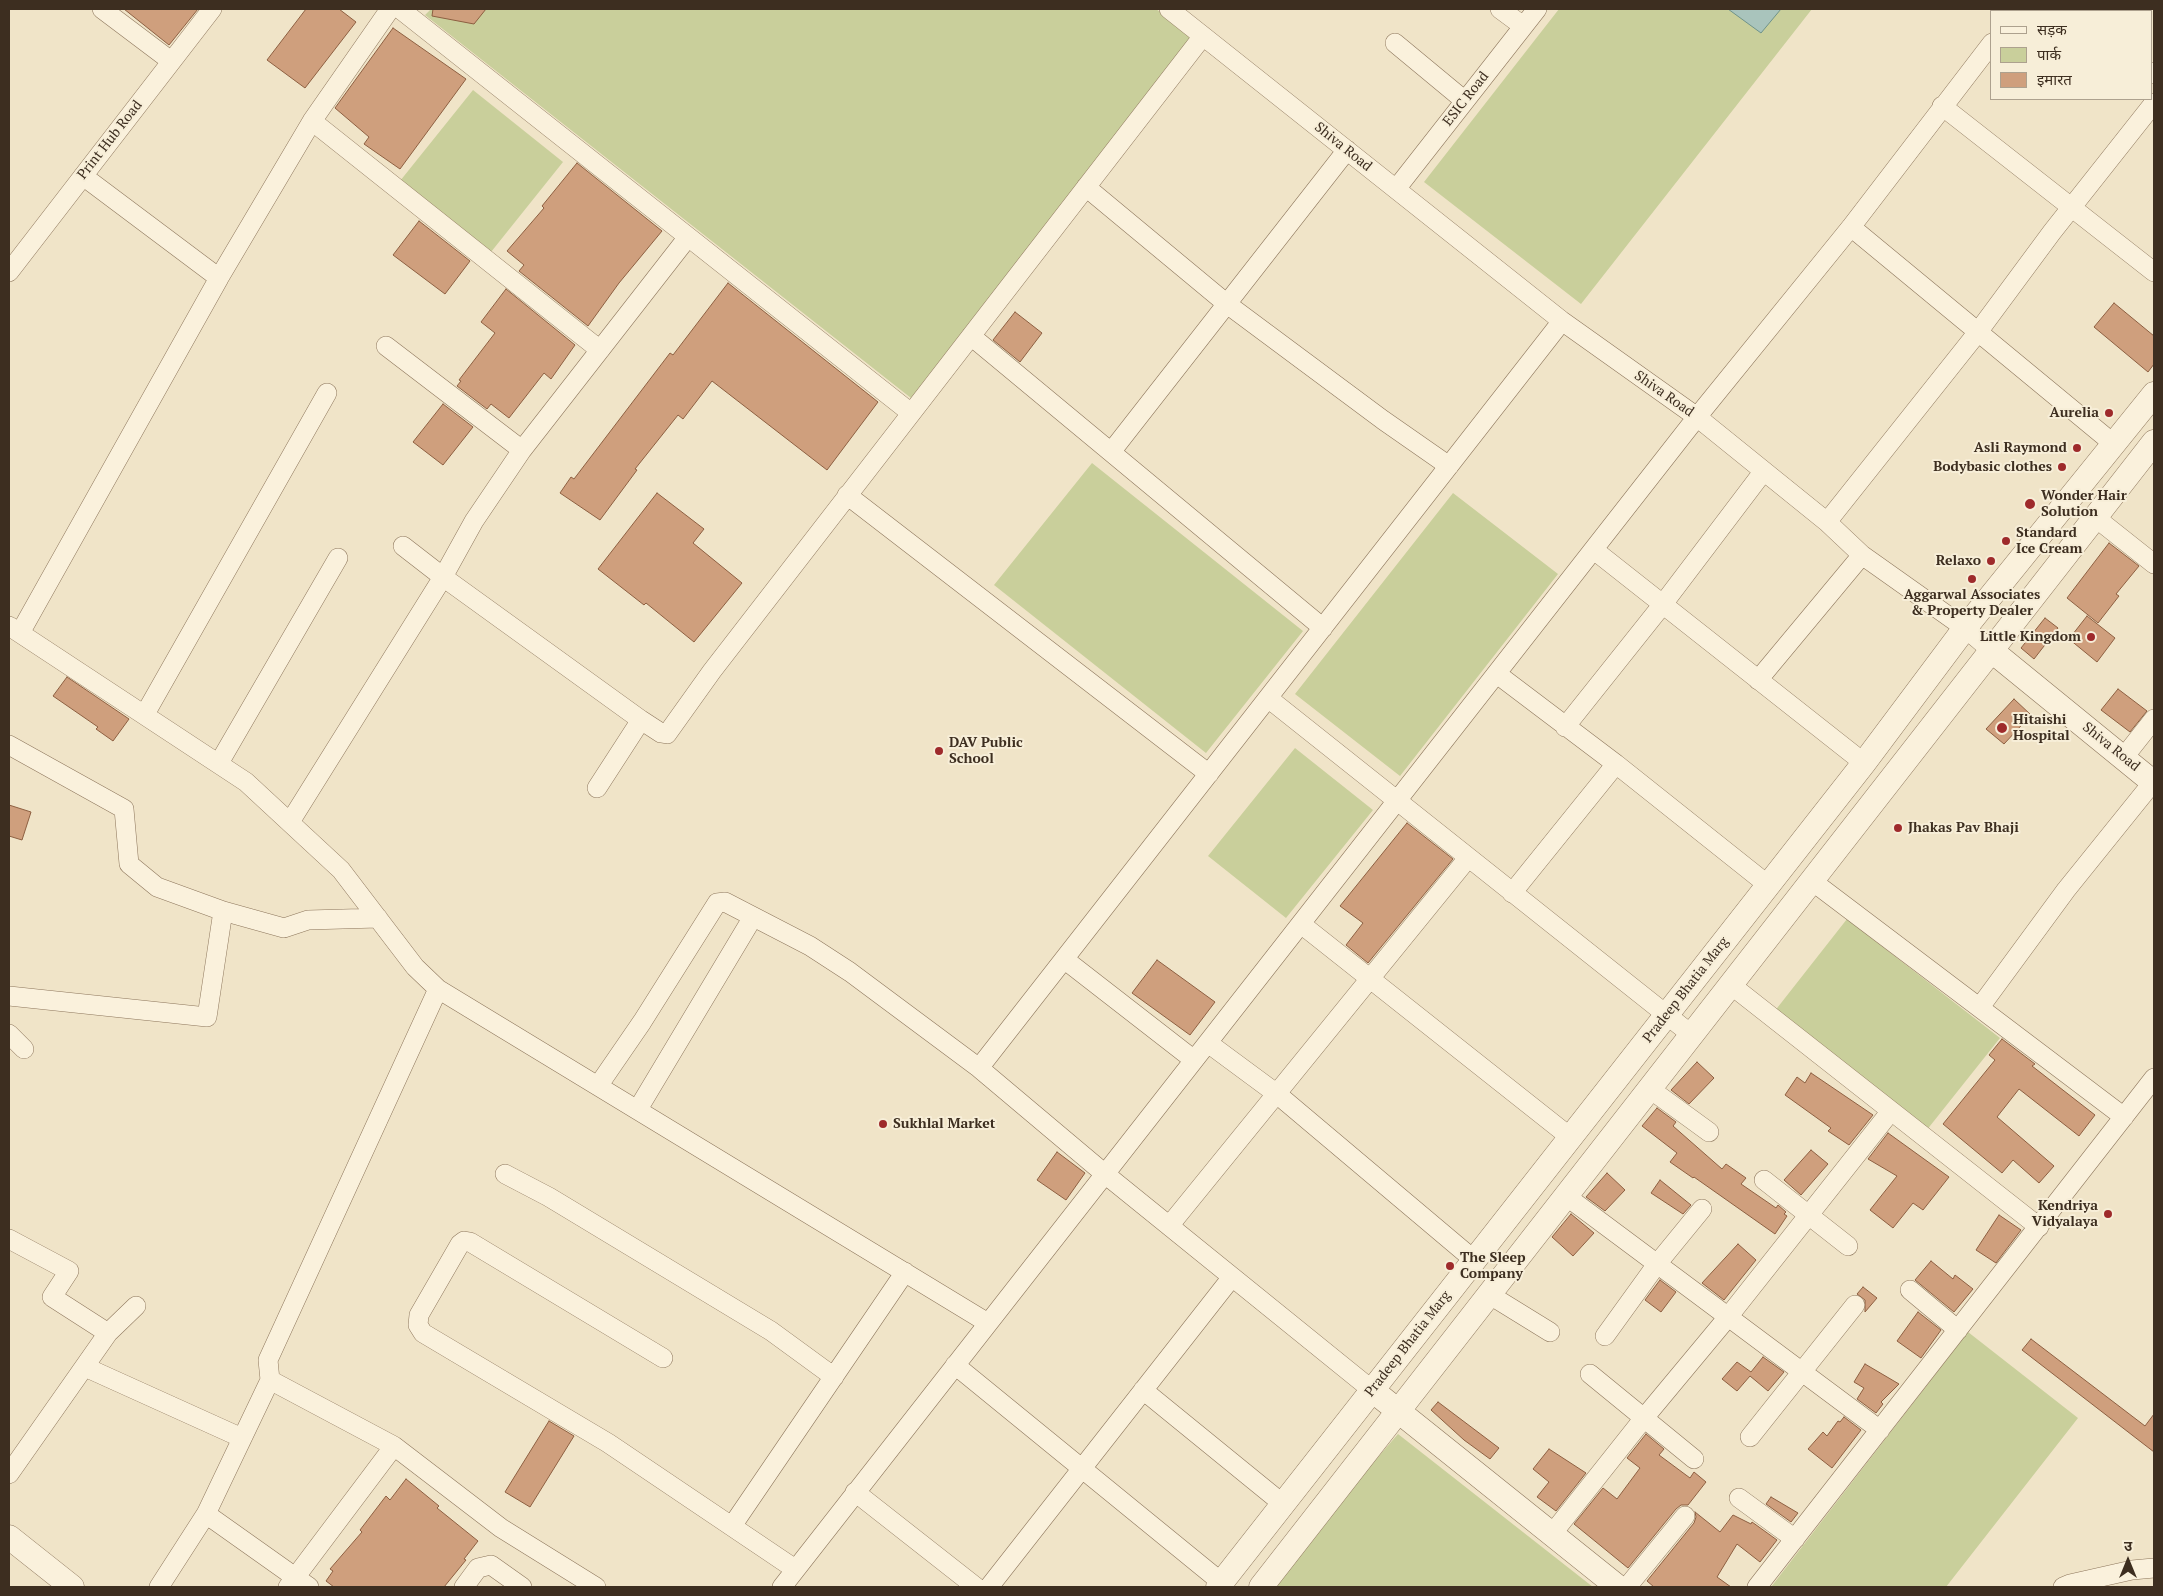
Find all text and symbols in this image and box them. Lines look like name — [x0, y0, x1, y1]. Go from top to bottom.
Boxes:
legend — [1990, 10, 2153, 100]
text: सड़क — [2037, 19, 2067, 39]
text: पार्क — [2037, 44, 2061, 64]
street label: ESIC Road — [1440, 69, 1492, 129]
text: इमारत — [2037, 69, 2072, 89]
street label: Print Hub Road — [74, 97, 146, 183]
street label: Shiva Road — [1311, 119, 1375, 175]
street label: Shiva Road — [1631, 367, 1697, 421]
place label: Aurelia — [2049, 405, 2099, 421]
marker: Aurelia — [2103, 407, 2115, 419]
place label: Asli Raymond — [1974, 440, 2067, 456]
marker: Asli Raymond — [2071, 442, 2083, 454]
place label: Bodybasic clothes — [1933, 459, 2052, 475]
marker: Bodybasic clothes — [2056, 461, 2068, 473]
place label: Wonder Hair Solution — [2041, 488, 2127, 520]
marker: Wonder Hair Solution — [2023, 497, 2037, 511]
place label: Standard Ice Cream — [2016, 525, 2082, 558]
marker: Standard Ice Cream — [2000, 535, 2012, 547]
place label: Relaxo — [1936, 553, 1981, 569]
marker: Relaxo — [1985, 555, 1997, 567]
marker: Aggarwal Associates & Property Dealer — [1966, 573, 1978, 585]
place label: Aggarwal Associates & Property Dealer — [1904, 587, 2040, 620]
place label: Little Kingdom — [1980, 629, 2081, 645]
marker: Little Kingdom — [2085, 631, 2097, 643]
place label: Hitaishi Hospital — [2013, 712, 2070, 744]
street label: Shiva Road — [2079, 719, 2143, 775]
marker: Hitaishi Hospital — [1995, 721, 2009, 735]
place label: DAV Public School — [949, 735, 1023, 768]
marker: DAV Public School — [933, 745, 945, 757]
place label: Jhakas Pav Bhaji — [1908, 820, 2019, 836]
marker: Jhakas Pav Bhaji — [1892, 822, 1904, 834]
street label: Pradeep Bhatia Marg — [1639, 934, 1733, 1046]
place label: Sukhlal Market — [893, 1116, 995, 1132]
marker: Sukhlal Market — [877, 1118, 889, 1130]
place label: Kendriya Vidyalaya — [2032, 1198, 2098, 1230]
marker: Kendriya Vidyalaya — [2102, 1208, 2114, 1220]
place label: The Sleep Company — [1460, 1250, 1526, 1282]
marker: The Sleep Company — [1444, 1260, 1456, 1272]
street label: Pradeep Bhatia Marg — [1361, 1288, 1455, 1400]
north arrow — [2103, 1536, 2153, 1586]
text: उ — [2124, 1536, 2132, 1555]

